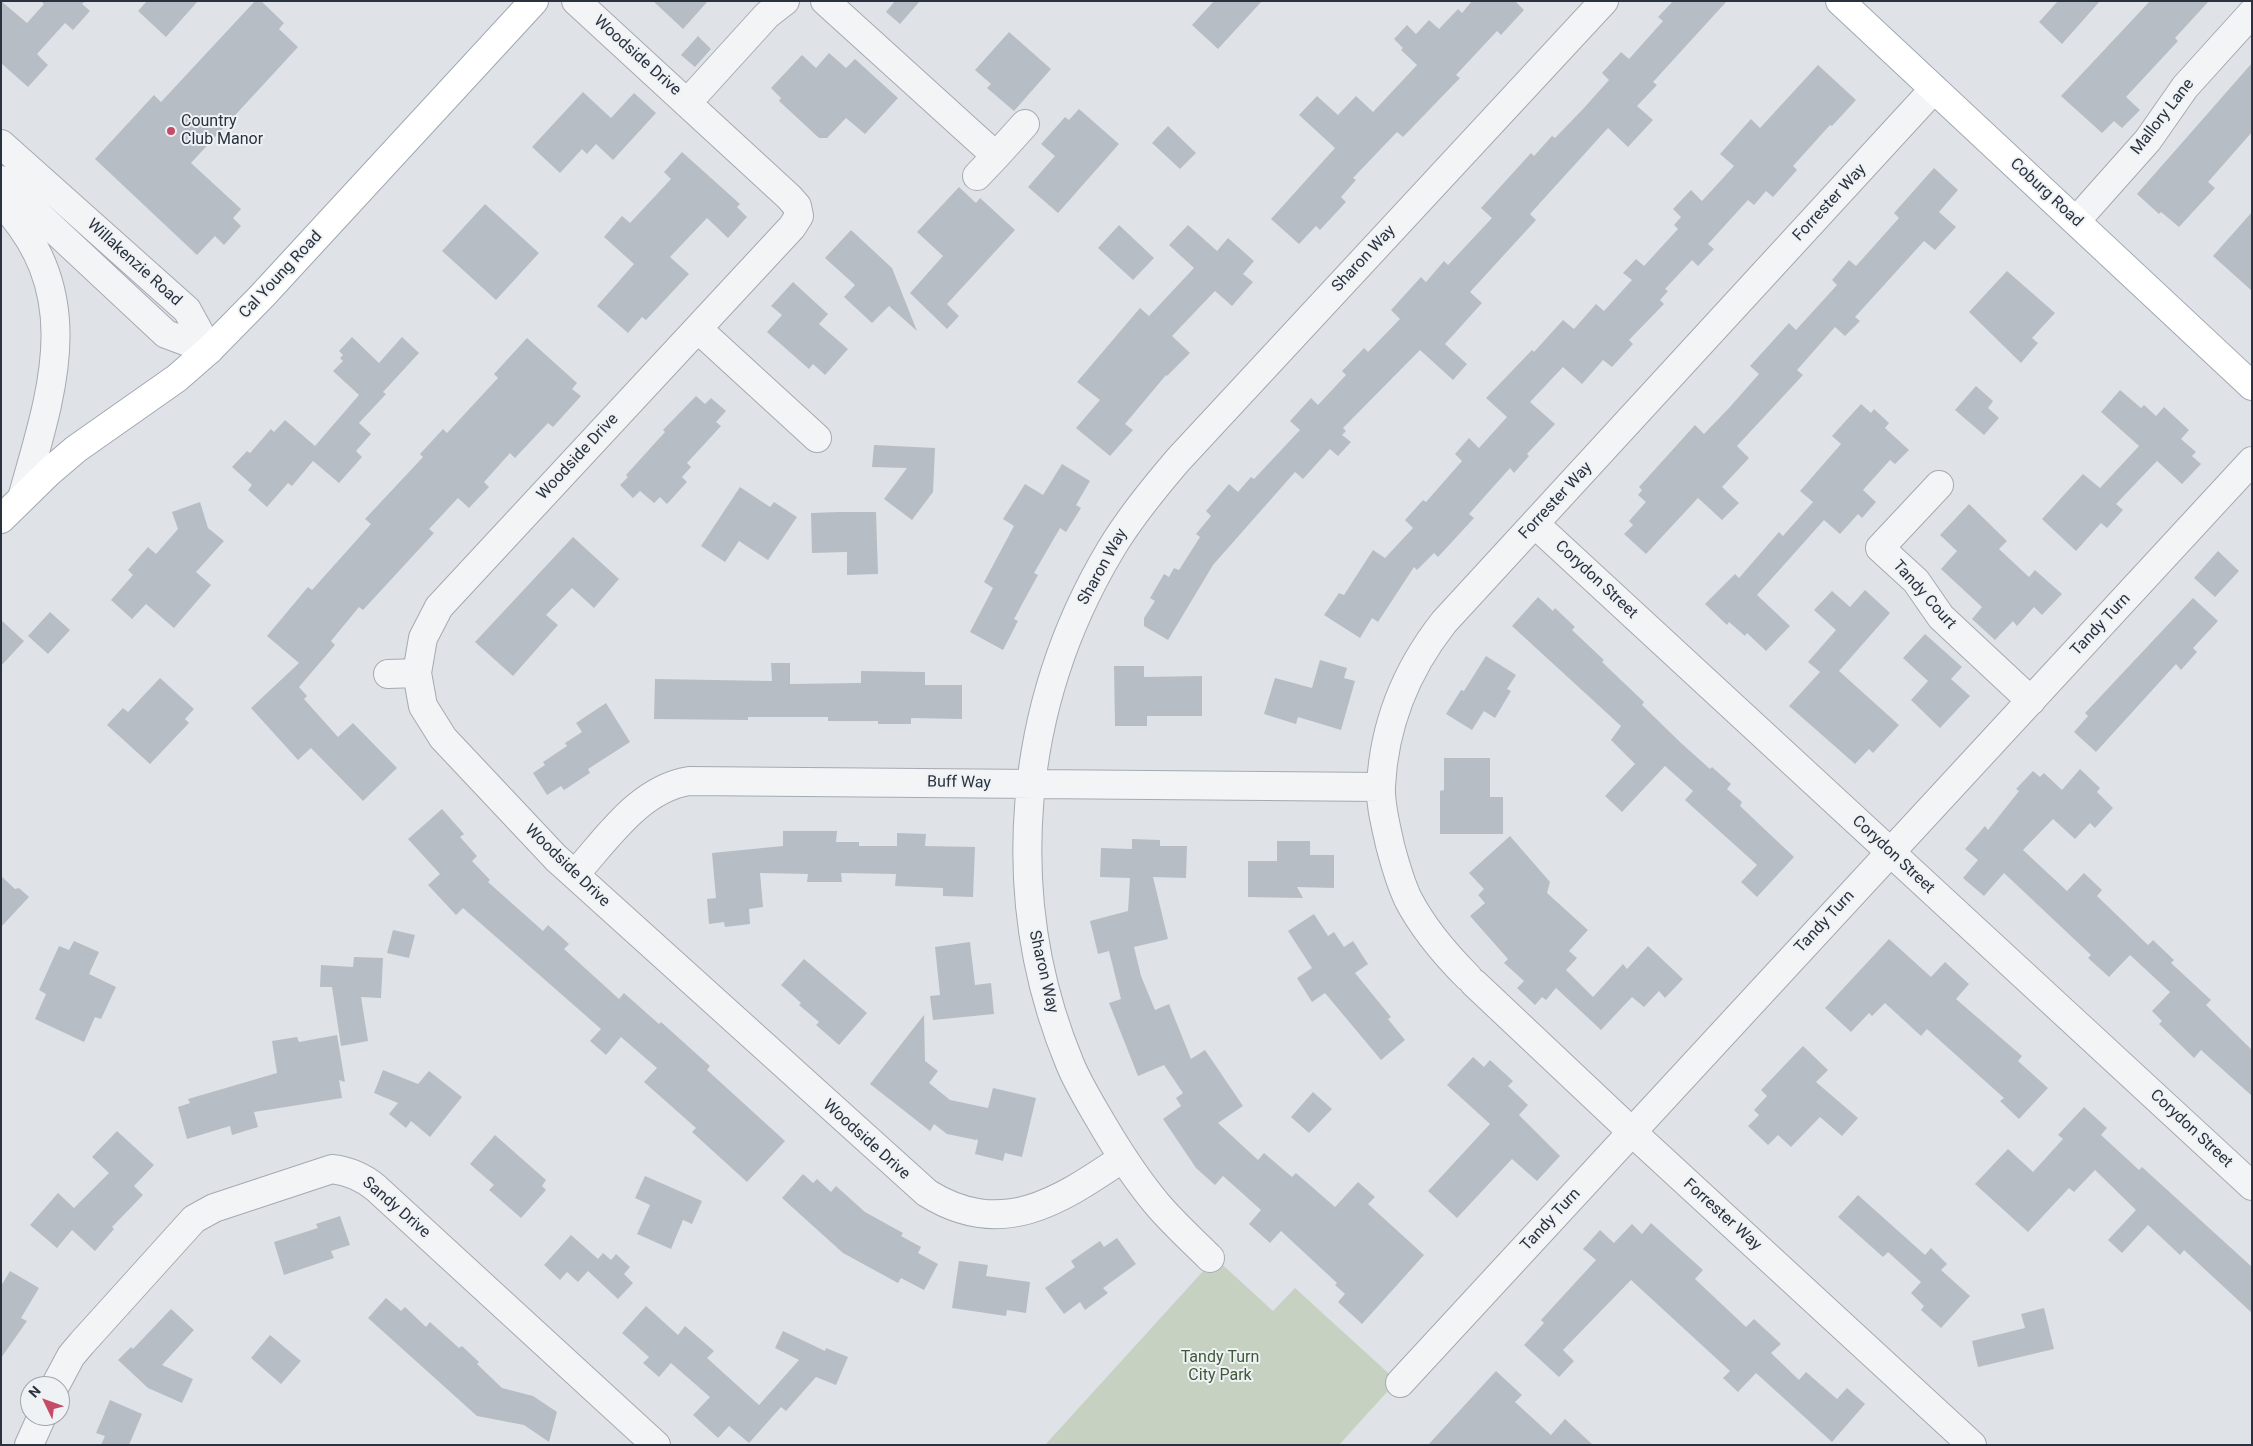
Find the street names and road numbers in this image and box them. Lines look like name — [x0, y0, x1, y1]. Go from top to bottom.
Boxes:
street label: Woodside Drive — [589, 12, 685, 100]
street label: Mallory Lane — [2127, 75, 2199, 159]
street label: Coburg Road — [2006, 155, 2086, 231]
street label: Forrester Way — [1789, 160, 1871, 246]
street label: Willakenzie Road — [83, 215, 185, 311]
street label: Sharon Way — [1328, 222, 1400, 296]
street label: Cal Young Road — [236, 227, 326, 323]
street label: Woodside Drive — [533, 410, 623, 504]
street label: Forrester Way — [1515, 458, 1597, 544]
street label: Sharon Way — [1074, 525, 1132, 609]
street label: Corydon Street — [1551, 537, 1641, 623]
street label: Tandy Court — [1888, 557, 1960, 633]
street label: Tandy Turn — [2067, 590, 2135, 660]
street label: Buff Way — [927, 773, 991, 793]
street label: Corydon Street — [1848, 812, 1938, 898]
street label: Woodside Drive — [520, 821, 614, 911]
street label: Tandy Turn — [1791, 887, 1859, 957]
street label: Sharon Way — [1024, 929, 1062, 1015]
street label: Corydon Street — [2146, 1086, 2236, 1172]
street label: Woodside Drive — [818, 1096, 914, 1184]
street label: Sandy Drive — [358, 1173, 434, 1243]
street label: Forrester Way — [1679, 1175, 1765, 1255]
street label: Tandy Turn — [1517, 1185, 1585, 1255]

